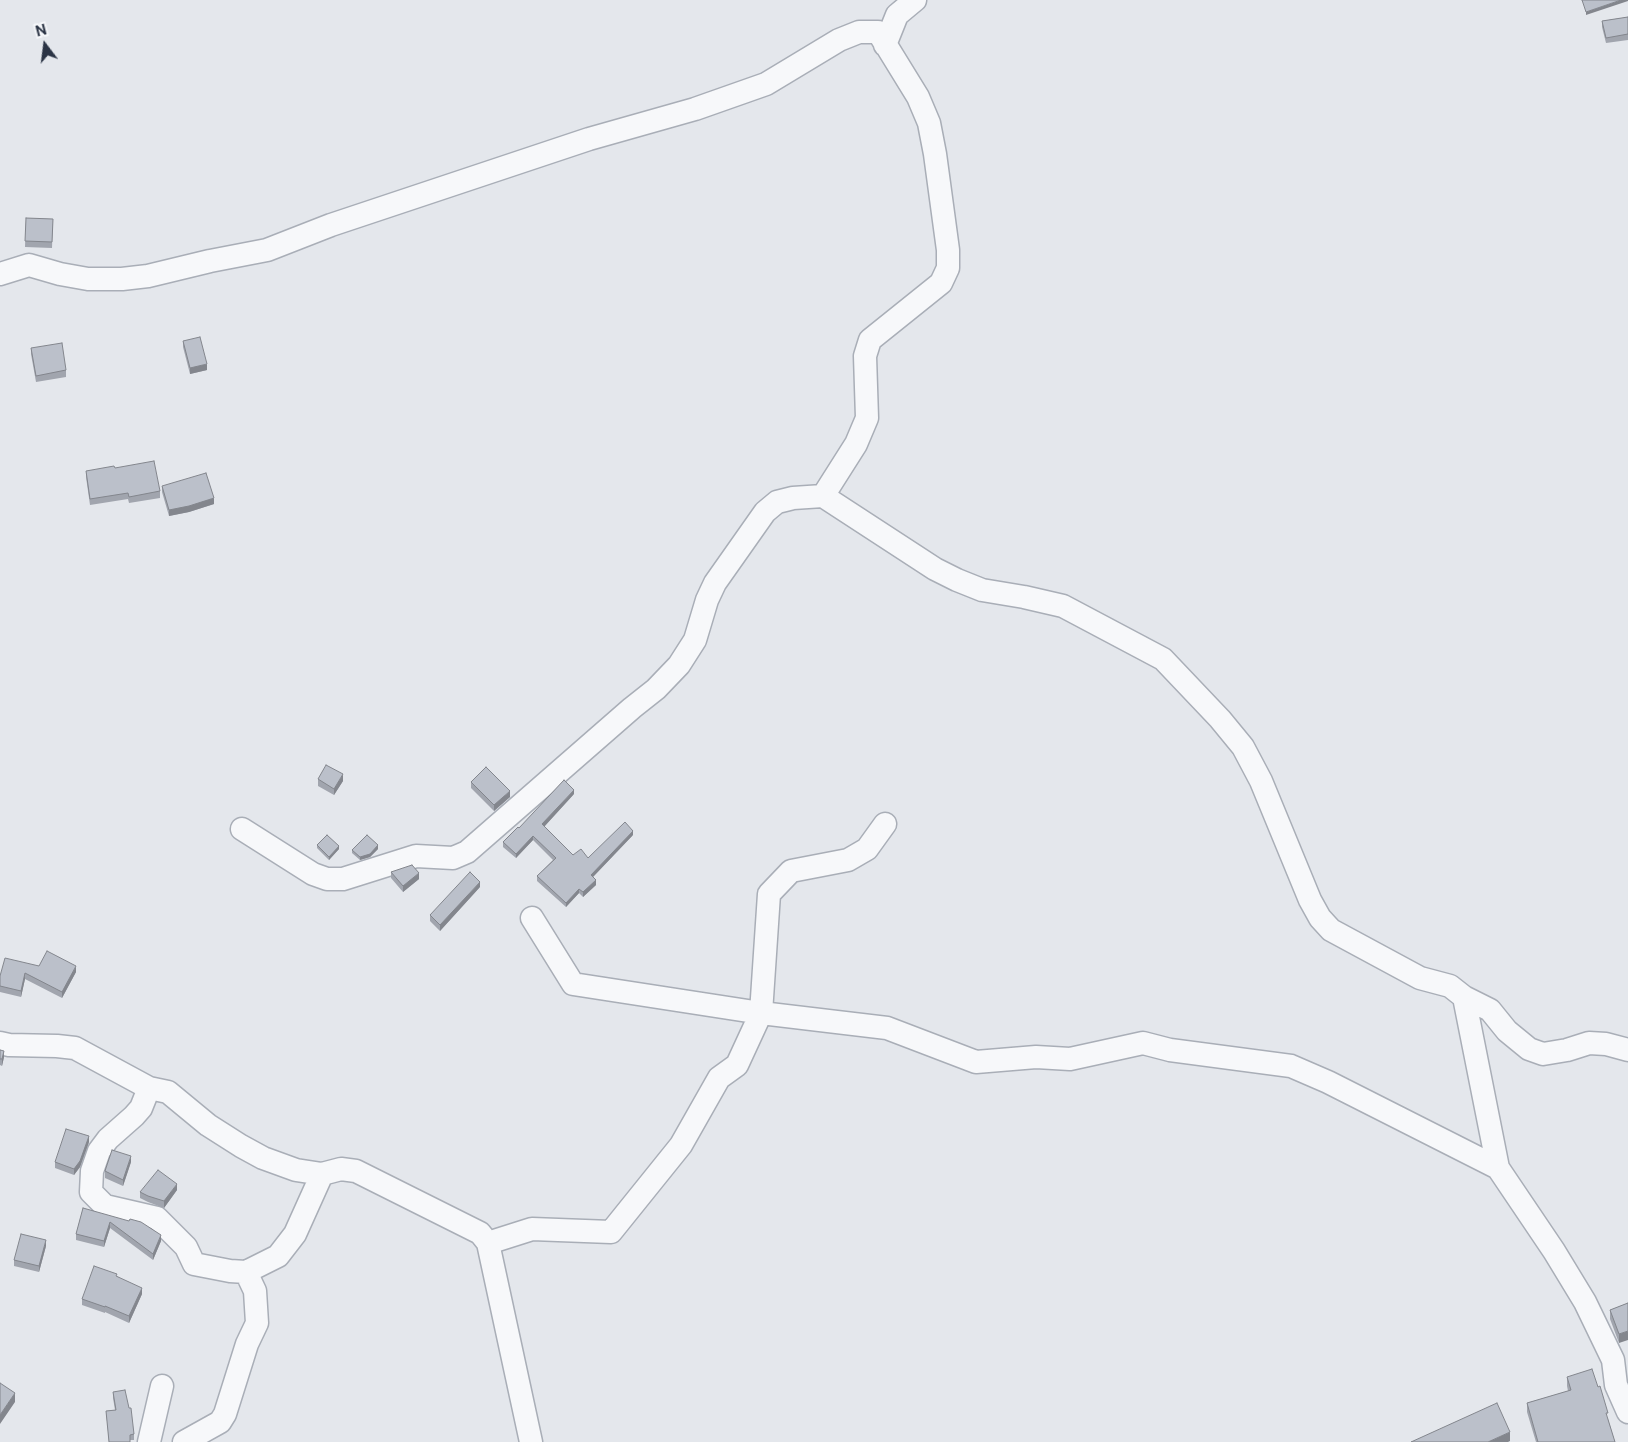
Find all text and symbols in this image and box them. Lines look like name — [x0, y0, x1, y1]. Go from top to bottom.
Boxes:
north arrow — [20, 20, 70, 70]
text: N — [34, 21, 48, 40]

